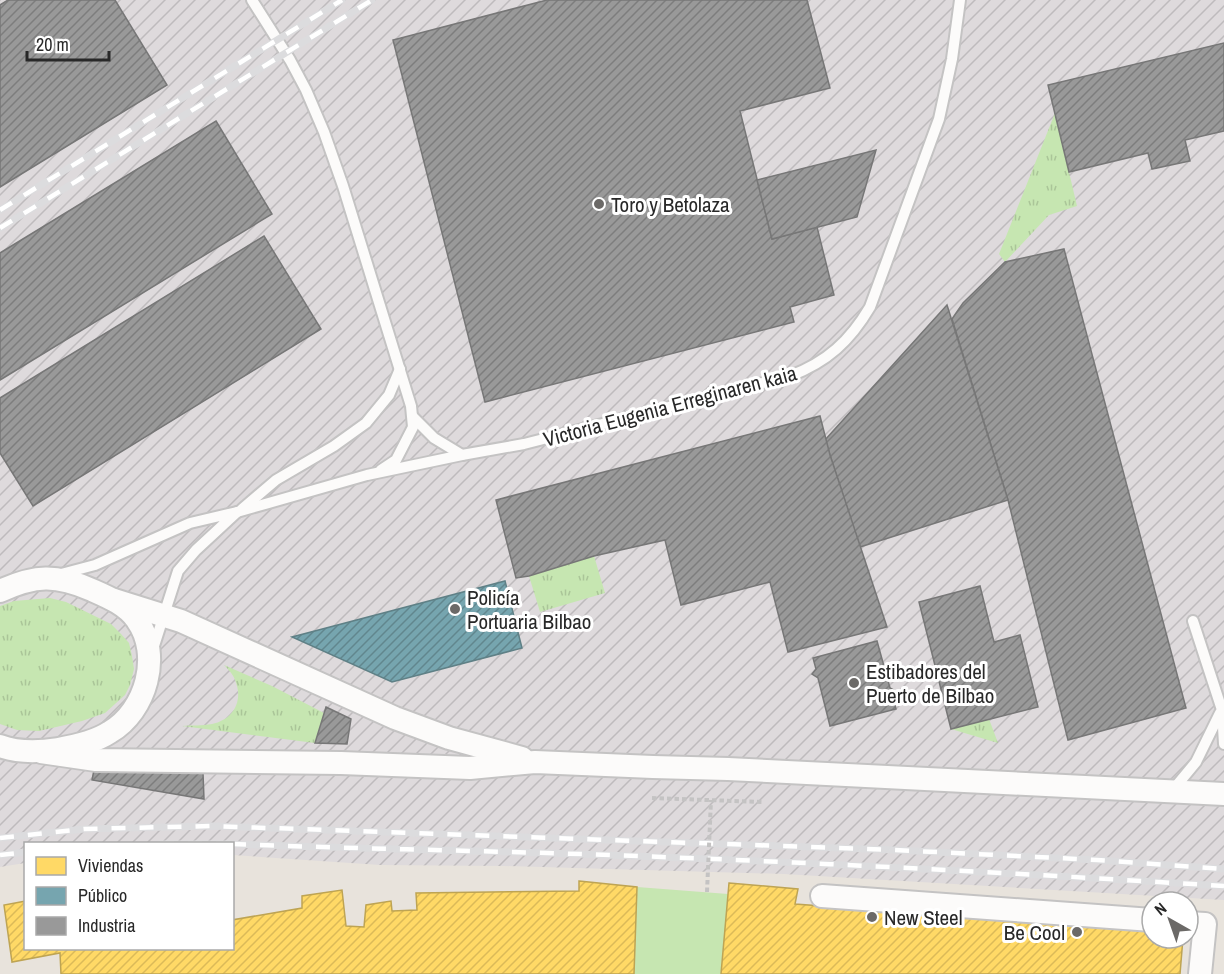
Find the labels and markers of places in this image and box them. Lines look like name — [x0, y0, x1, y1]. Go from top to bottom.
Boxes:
place label: Toro y Betolaza — [611, 190, 730, 219]
marker: Toro y Betolaza — [592, 197, 606, 211]
place label: Policía Portuaria Bilbao — [467, 583, 591, 636]
marker: Policía Portuaria Bilbao — [448, 602, 462, 616]
place label: Estibadores del Puerto de Bilbao — [866, 657, 994, 710]
marker: Estibadores del Puerto de Bilbao — [847, 676, 861, 690]
place label: New Steel — [884, 903, 962, 932]
marker: New Steel — [865, 910, 879, 924]
place label: Be Cool — [1004, 918, 1065, 947]
marker: Be Cool — [1070, 925, 1084, 939]

